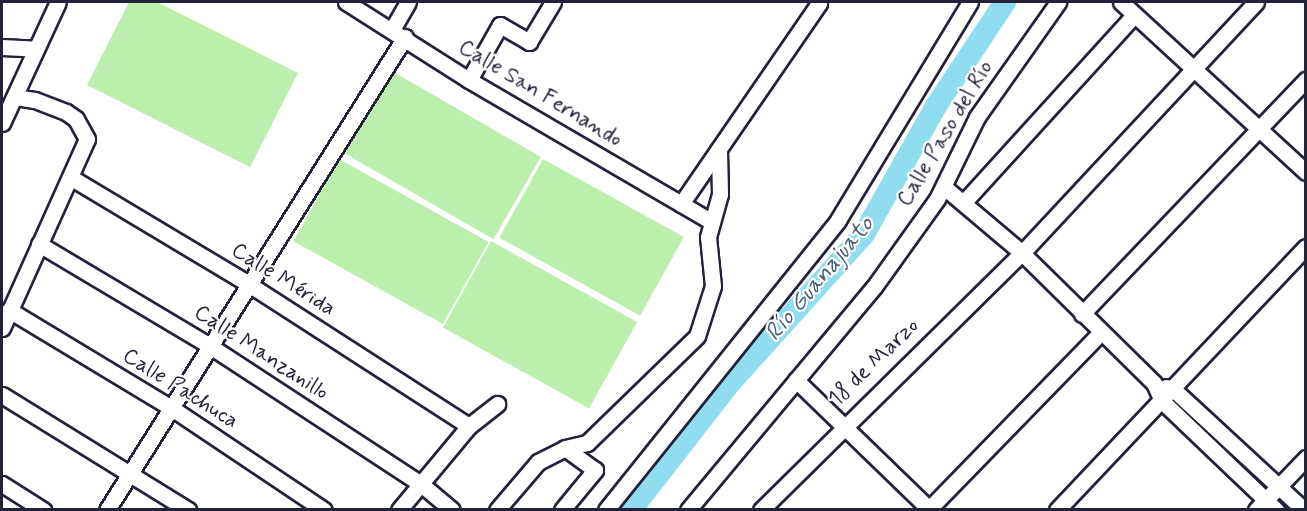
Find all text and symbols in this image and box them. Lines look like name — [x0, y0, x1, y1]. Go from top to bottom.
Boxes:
street label: Calle San Fernando — [454, 35, 626, 153]
street label: Calle Paso del Río — [893, 58, 999, 210]
water label: Río Guanajuato — [760, 211, 880, 347]
street label: Calle Mérida — [226, 238, 340, 322]
street label: Calle Manzanillo — [190, 300, 332, 406]
street label: 18 de Marzo — [824, 314, 924, 412]
street label: Calle Pachuca — [118, 344, 242, 434]

